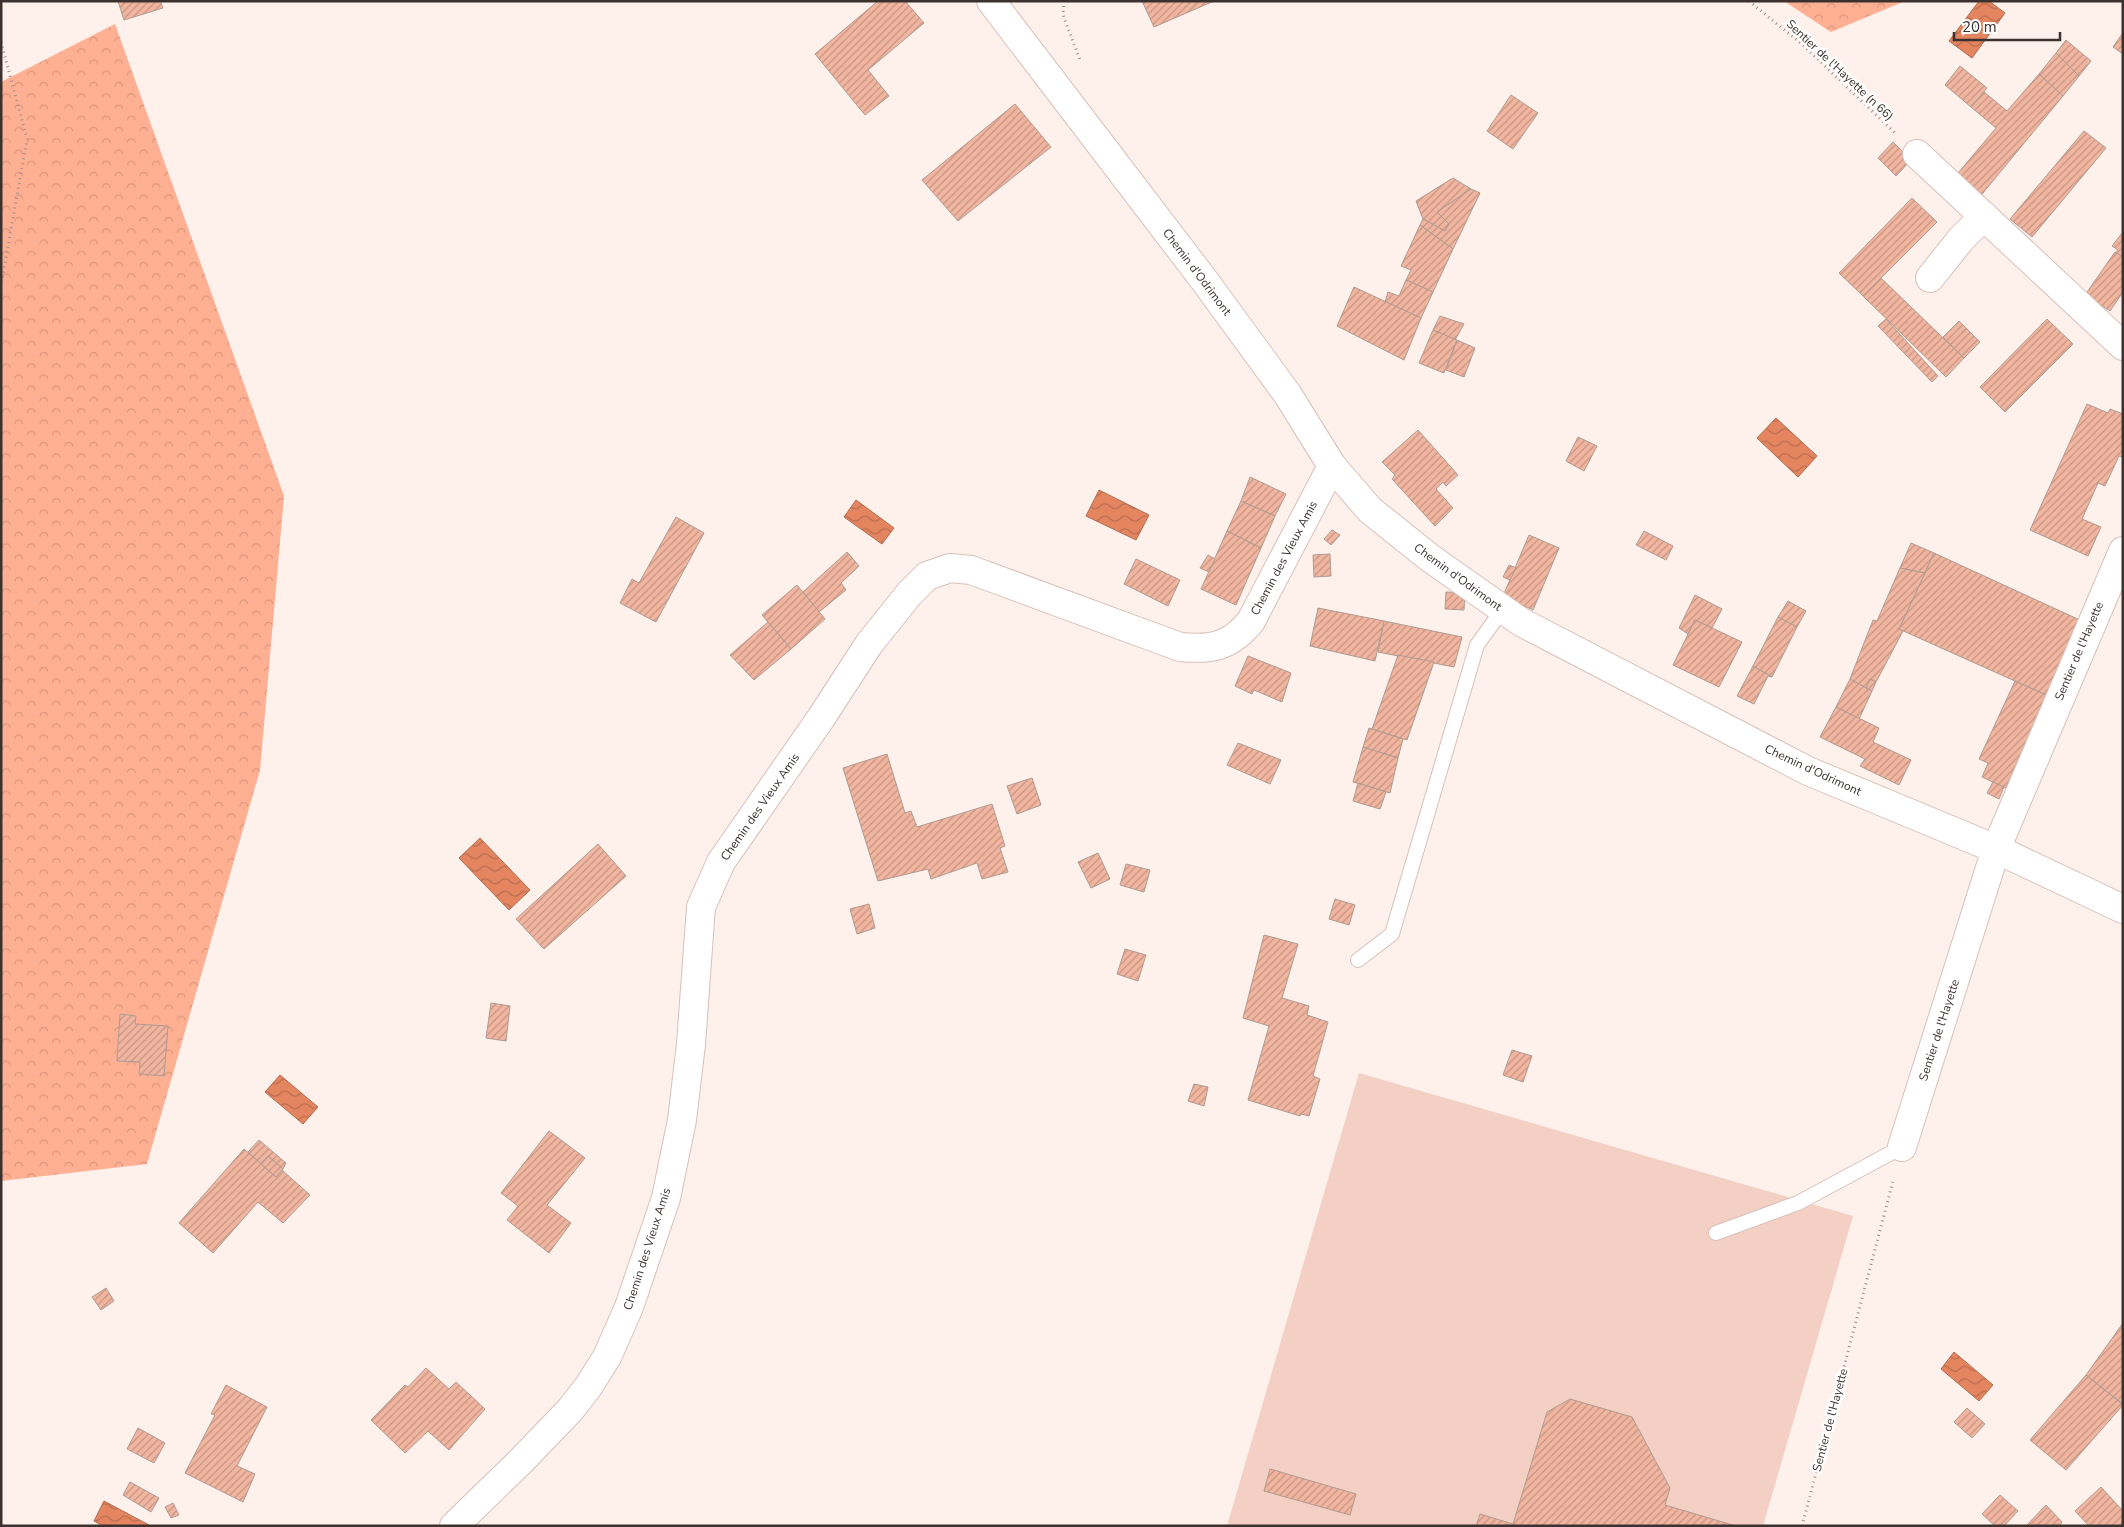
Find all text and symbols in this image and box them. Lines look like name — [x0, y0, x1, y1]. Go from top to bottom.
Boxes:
scale bar — [1954, 10, 2060, 42]
street label: Sentier de l'Hayette (n 66) — [1783, 16, 1897, 124]
text: 20 m — [1962, 17, 1997, 37]
street label: Chemin d'Odrimont — [1159, 225, 1236, 319]
street label: Chemin des Vieux Amis — [1247, 498, 1321, 618]
street label: Chemin d'Odrimont — [1411, 540, 1506, 615]
street label: Sentier de l'Hayette — [2051, 599, 2107, 703]
street label: Chemin d'Odrimont — [1762, 741, 1865, 800]
street label: Chemin des Vieux Amis — [717, 750, 803, 864]
street label: Sentier de l'Hayette — [1915, 977, 1963, 1083]
street label: Chemin des Vieux Amis — [620, 1186, 674, 1312]
street label: Sentier de l'Hayette — [1809, 1367, 1851, 1473]

